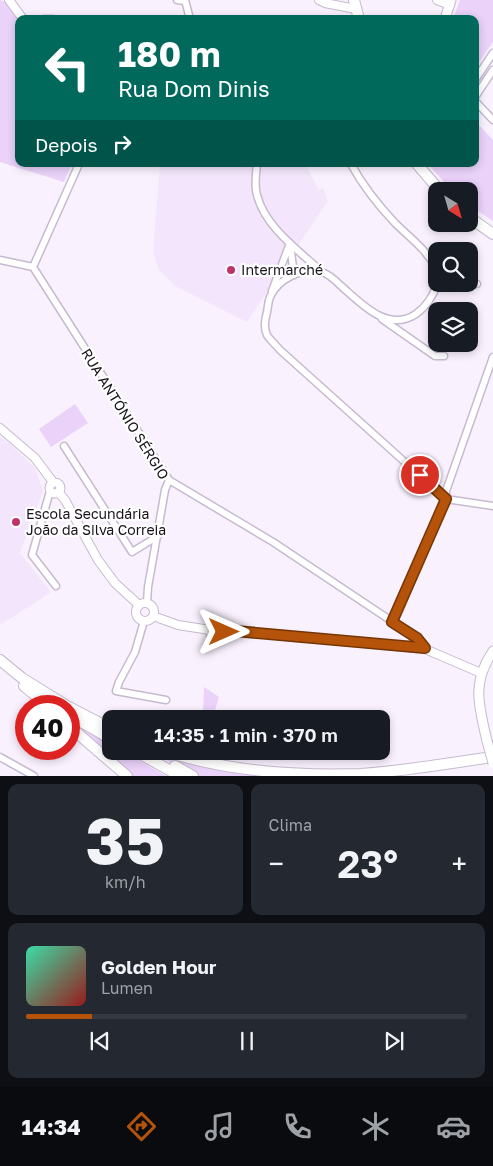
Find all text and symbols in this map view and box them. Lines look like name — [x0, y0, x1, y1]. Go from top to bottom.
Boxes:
text: 180 m — [118, 33, 221, 75]
icon: left — [35, 35, 100, 100]
text: Rua Dom Dinis — [118, 75, 270, 102]
icon: right — [108, 130, 136, 158]
text: Depois — [35, 133, 98, 156]
north arrow — [428, 182, 478, 232]
map controls — [428, 182, 478, 352]
button: search — [428, 242, 478, 292]
place label: Intermarché — [241, 261, 323, 278]
marker: Intermarché — [225, 264, 237, 276]
button: layers — [428, 302, 478, 352]
street label: RUA ANTÓNIO SÉRGIO — [78, 345, 173, 482]
pin — [399, 454, 441, 496]
icon: arrive — [406, 461, 434, 489]
place label: Escola Secundária João da Silva Correia — [26, 505, 166, 538]
marker: Escola Secundária João da Silva Correia — [10, 516, 22, 528]
position arrow — [197, 605, 249, 657]
speed limit sign: 40 — [15, 695, 80, 760]
text: 14:35 · 1 min · 370 m — [154, 723, 338, 746]
text: 35 — [86, 800, 165, 878]
text: Clima — [269, 815, 312, 835]
text: 23° — [337, 841, 398, 886]
text: − — [269, 847, 284, 880]
text: + — [452, 847, 467, 880]
text: km/h — [105, 872, 146, 892]
text: Golden Hour — [101, 955, 216, 978]
text: Lumen — [101, 978, 153, 998]
icon: previous — [86, 1027, 114, 1055]
icon: pause — [233, 1027, 261, 1055]
icon: next — [380, 1027, 408, 1055]
icon: directions — [124, 1109, 159, 1144]
icon: music — [202, 1109, 237, 1144]
icon: phone — [280, 1109, 315, 1144]
icon: climate — [358, 1109, 393, 1144]
icon: car — [436, 1109, 471, 1144]
text: 14:34 — [22, 1113, 81, 1140]

